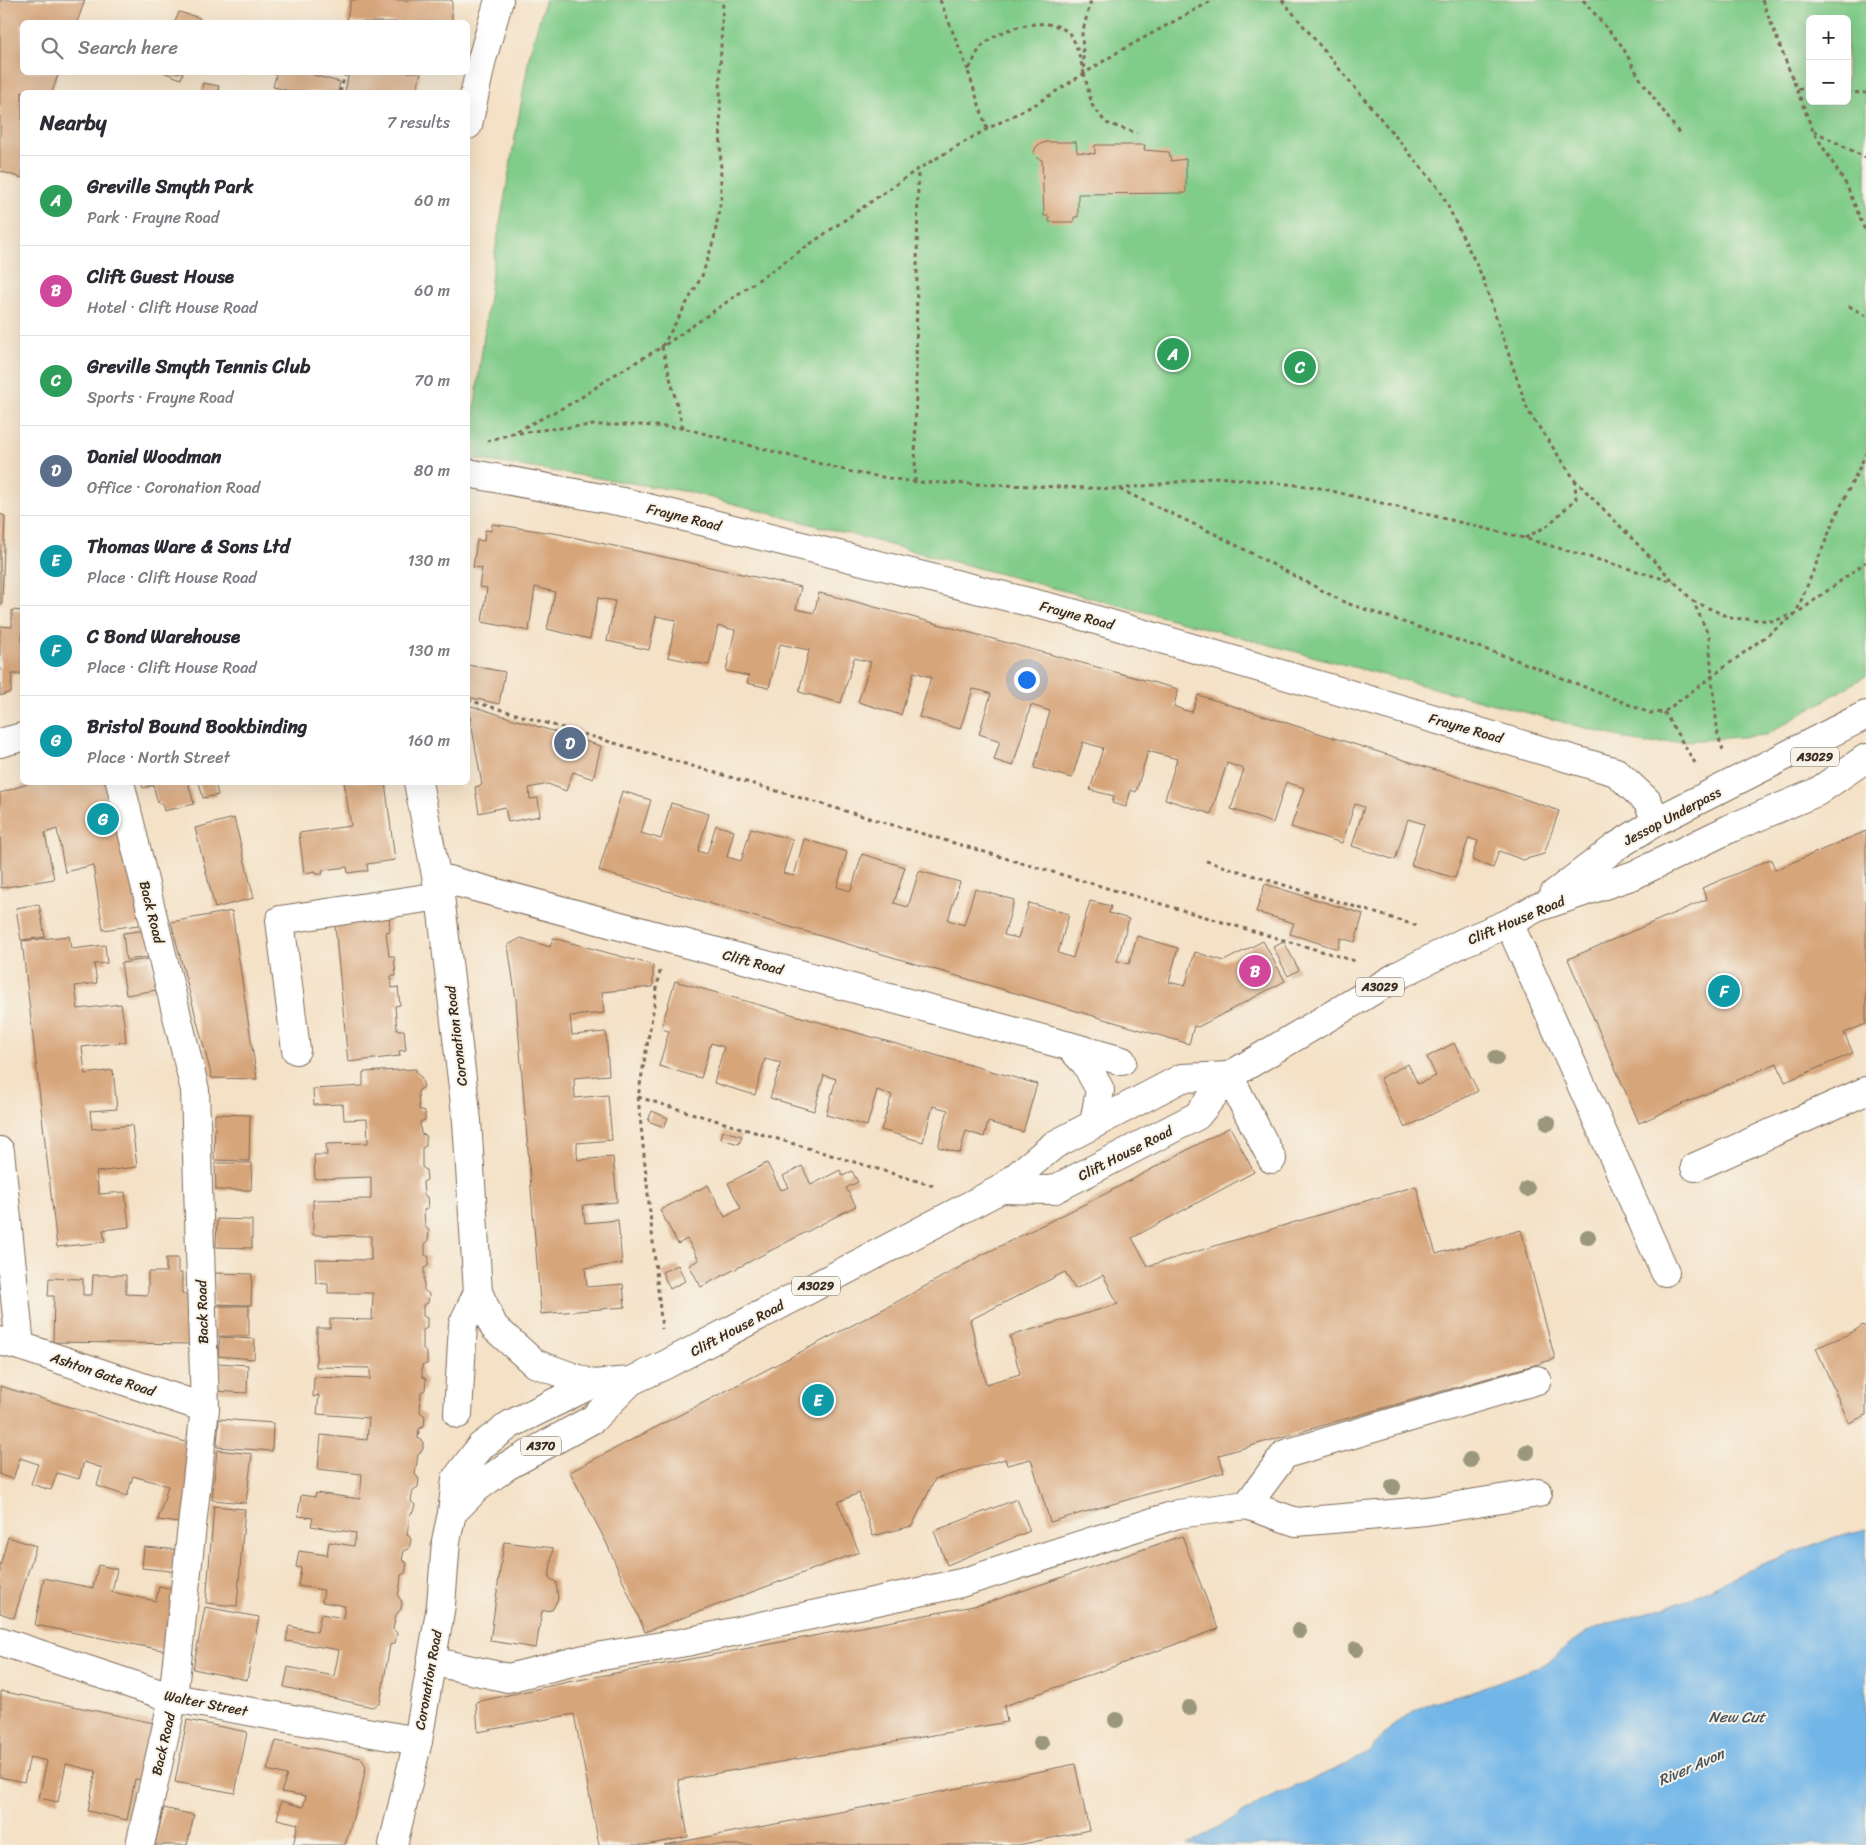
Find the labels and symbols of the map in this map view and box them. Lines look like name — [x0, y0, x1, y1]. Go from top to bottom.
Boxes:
pin: A — [1157, 335, 1189, 373]
pin: C — [1284, 348, 1316, 386]
street label: Frayne Road — [644, 496, 725, 539]
street label: Frayne Road — [1037, 594, 1118, 638]
your location — [1014, 667, 1040, 693]
street label: Frayne Road — [1426, 706, 1507, 751]
pin: D — [554, 724, 586, 762]
road number: A3029 — [1791, 748, 1839, 766]
street label: Jessop Underpass — [1618, 780, 1726, 853]
pin: G — [87, 800, 119, 838]
street label: Back Road — [132, 878, 172, 948]
street label: Clift House Road — [1464, 888, 1570, 952]
street label: Clift Road — [720, 942, 788, 983]
pin: B — [1239, 952, 1271, 990]
pin: F — [1708, 972, 1740, 1010]
road number: A3029 — [1356, 978, 1404, 996]
street label: Coronation Road — [438, 983, 475, 1088]
street label: Clift House Road — [1073, 1118, 1179, 1188]
road number: A3029 — [792, 1276, 840, 1295]
street label: Back Road — [189, 1278, 216, 1344]
street label: Clift House Road — [686, 1292, 790, 1364]
street label: Ashton Gate Road — [46, 1345, 160, 1405]
pin: E — [802, 1381, 834, 1419]
road number: A370 — [521, 1436, 561, 1455]
street label: Coronation Road — [407, 1627, 450, 1732]
street label: Walter Street — [162, 1683, 251, 1724]
water label: New Cut — [1709, 1704, 1767, 1730]
street label: Back Road — [144, 1709, 183, 1778]
water label: River Avon — [1654, 1740, 1730, 1793]

